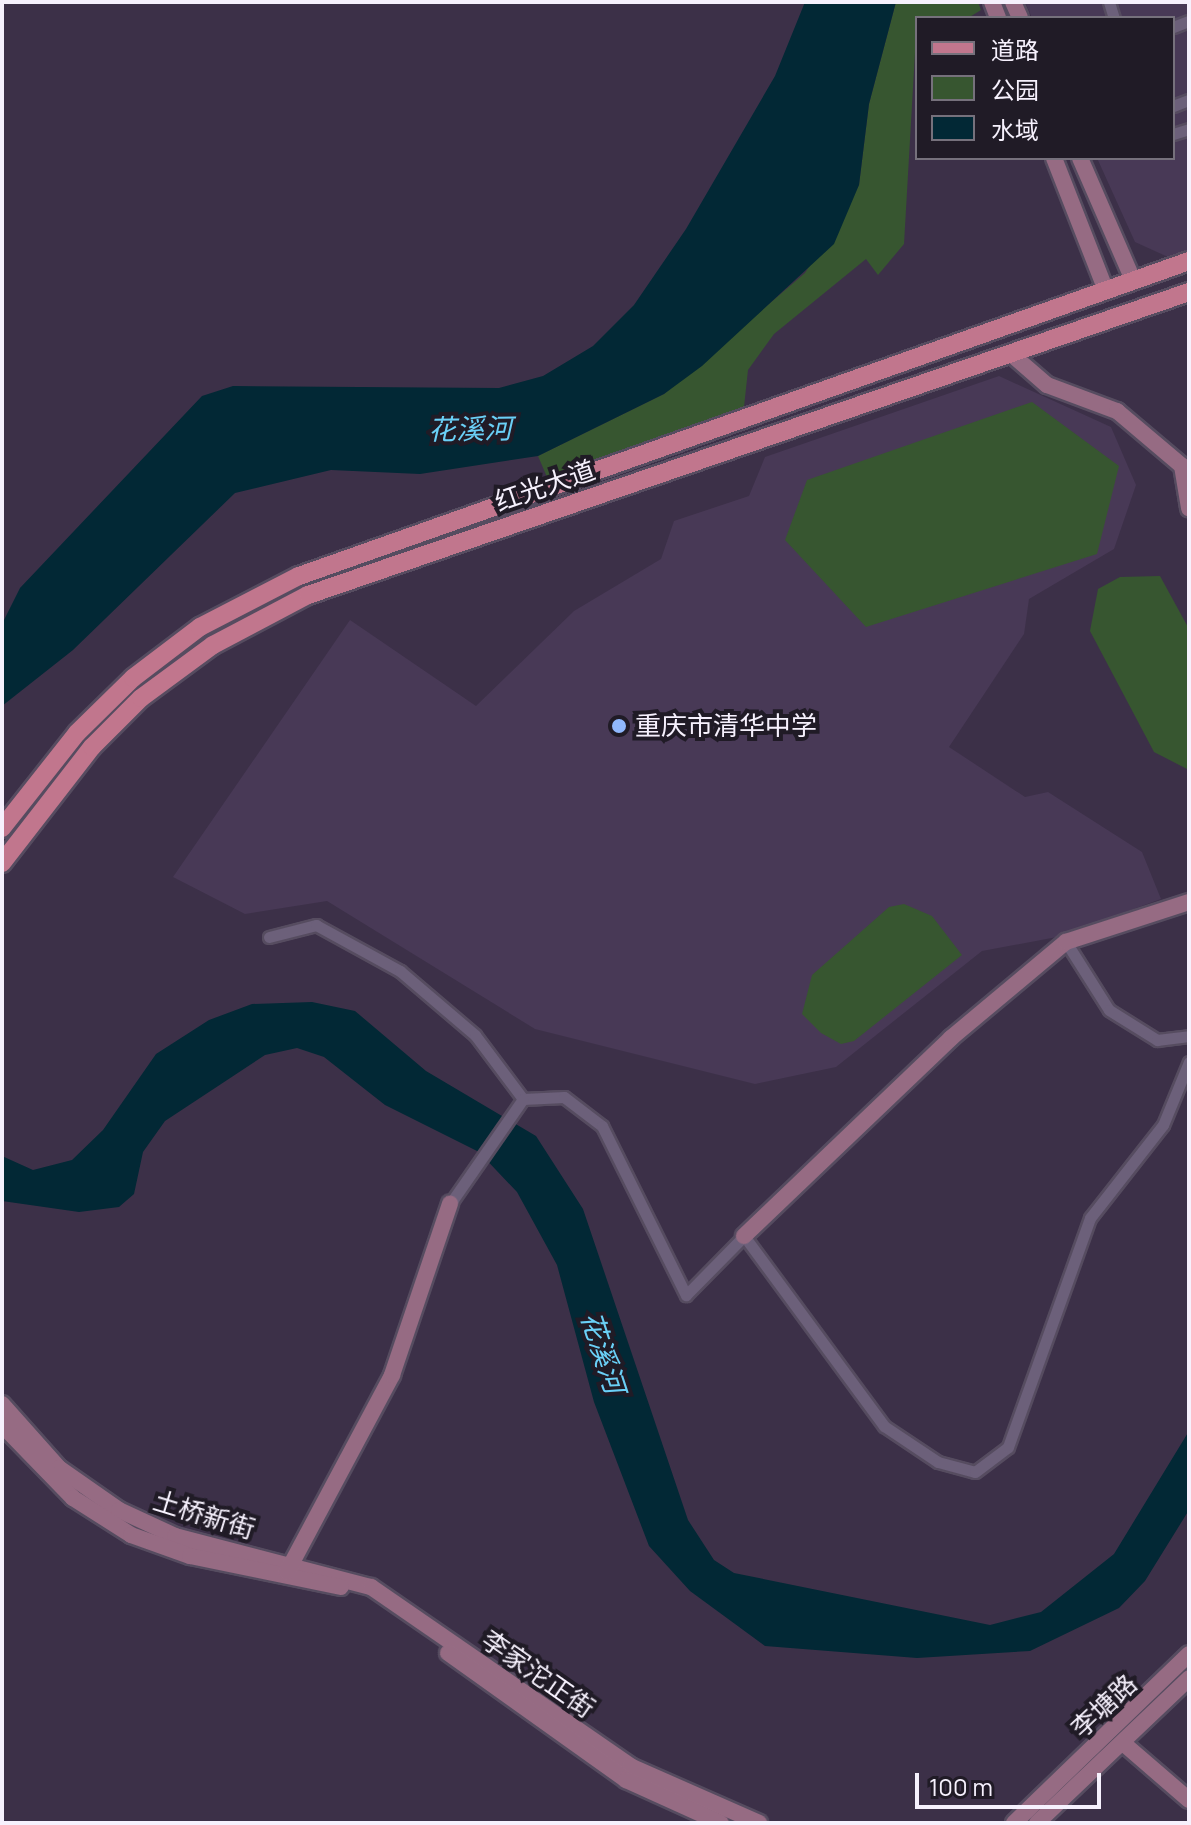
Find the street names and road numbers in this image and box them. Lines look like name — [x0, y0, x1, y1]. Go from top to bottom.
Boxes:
street label: 红光大道 — [491, 454, 599, 518]
street label: 土桥新街 — [150, 1485, 258, 1545]
street label: 李家沱正街 — [476, 1624, 600, 1724]
street label: 李塘路 — [1065, 1668, 1143, 1744]

